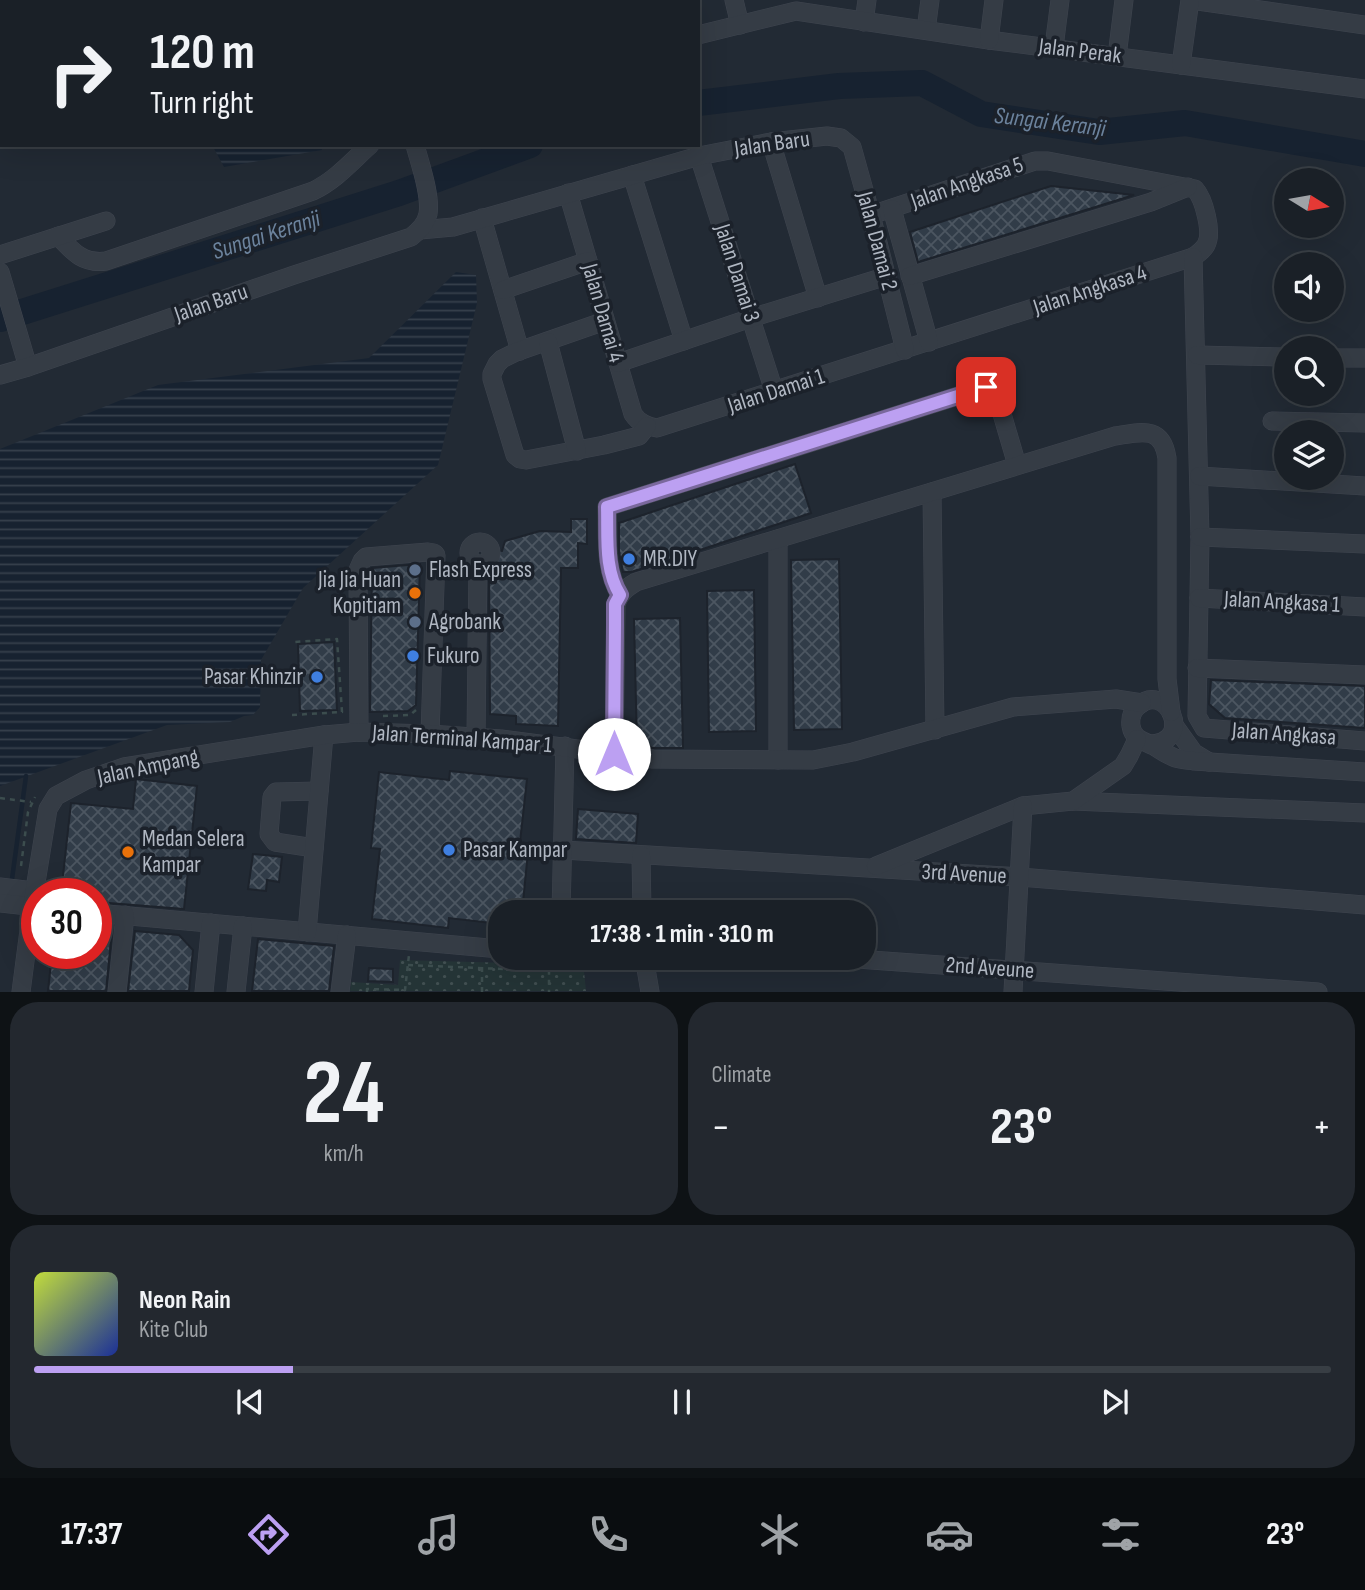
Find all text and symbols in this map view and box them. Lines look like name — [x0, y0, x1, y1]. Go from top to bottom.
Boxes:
text: 120 m — [150, 24, 255, 83]
icon: right — [35, 28, 126, 119]
street label: Jalan Perak — [1036, 32, 1123, 70]
text: Turn right — [150, 84, 254, 123]
water label: Sungai Keranji — [993, 101, 1108, 143]
street label: Jalan Baru — [732, 125, 811, 163]
street label: Jalan Angkasa 5 — [906, 151, 1027, 216]
north arrow — [1274, 168, 1344, 238]
map controls — [1274, 168, 1344, 490]
street label: Jalan Damai 2 — [850, 188, 904, 294]
water label: Sungai Keranji — [208, 204, 324, 266]
street label: Jalan Damai 3 — [708, 219, 766, 326]
button: sound — [1274, 252, 1344, 322]
street label: Jalan Angkasa 4 — [1029, 258, 1151, 322]
street label: Jalan Damai 4 — [575, 259, 631, 366]
street label: Jalan Baru — [170, 277, 251, 329]
button: search — [1274, 336, 1344, 406]
pin — [956, 357, 1016, 417]
street label: Jalan Damai 1 — [723, 362, 828, 420]
icon: arrive — [967, 368, 1005, 406]
button: layers — [1274, 420, 1344, 490]
place label: MR.DIY — [643, 545, 698, 573]
marker: MR.DIY — [621, 551, 637, 567]
place label: Flash Express — [429, 556, 532, 584]
marker: Flash Express — [407, 562, 423, 578]
place label: Jia Jia Huan Kopitiam — [317, 566, 401, 620]
marker: Jia Jia Huan Kopitiam — [407, 585, 423, 601]
street label: Jalan Angkasa 1 — [1222, 585, 1341, 619]
place label: Agrobank — [428, 608, 501, 636]
marker: Agrobank — [407, 614, 423, 630]
place label: Fukuro — [427, 642, 480, 670]
marker: Fukuro — [405, 648, 421, 664]
place label: Pasar Khinzir — [204, 663, 303, 691]
marker: Pasar Khinzir — [309, 669, 325, 685]
street label: Jalan Angkasa — [1230, 716, 1337, 752]
position arrow — [577, 717, 651, 791]
street label: Jalan Terminal Kampar 1 — [370, 719, 553, 759]
street label: Jalan Ampang — [94, 743, 201, 792]
place label: Medan Selera Kampar — [142, 825, 245, 879]
place label: Pasar Kampar — [463, 836, 568, 864]
marker: Pasar Kampar — [441, 842, 457, 858]
marker: Medan Selera Kampar — [120, 844, 136, 860]
street label: 3rd Avenue — [921, 858, 1007, 890]
speed limit sign: 30 — [21, 878, 112, 969]
text: 17:38 · 1 min · 310 m — [590, 919, 774, 950]
street label: 2nd Aveune — [945, 951, 1035, 985]
text: 24 — [303, 1040, 385, 1149]
text: Climate — [712, 1061, 771, 1089]
text: 23° — [990, 1096, 1052, 1159]
text: − — [712, 1105, 730, 1150]
text: + — [1312, 1105, 1331, 1150]
text: km/h — [324, 1140, 364, 1168]
text: Neon Rain — [139, 1285, 231, 1316]
text: Kite Club — [139, 1316, 208, 1344]
icon: previous — [231, 1383, 269, 1421]
icon: pause — [663, 1383, 701, 1421]
icon: next — [1096, 1383, 1134, 1421]
icon: directions — [244, 1510, 293, 1559]
icon: music — [414, 1510, 463, 1559]
icon: phone — [584, 1510, 633, 1559]
icon: climate — [755, 1510, 804, 1559]
icon: car — [925, 1510, 974, 1559]
icon: filters — [1096, 1510, 1145, 1559]
text: 17:37 — [61, 1515, 122, 1554]
text: 23° — [1266, 1515, 1304, 1554]

